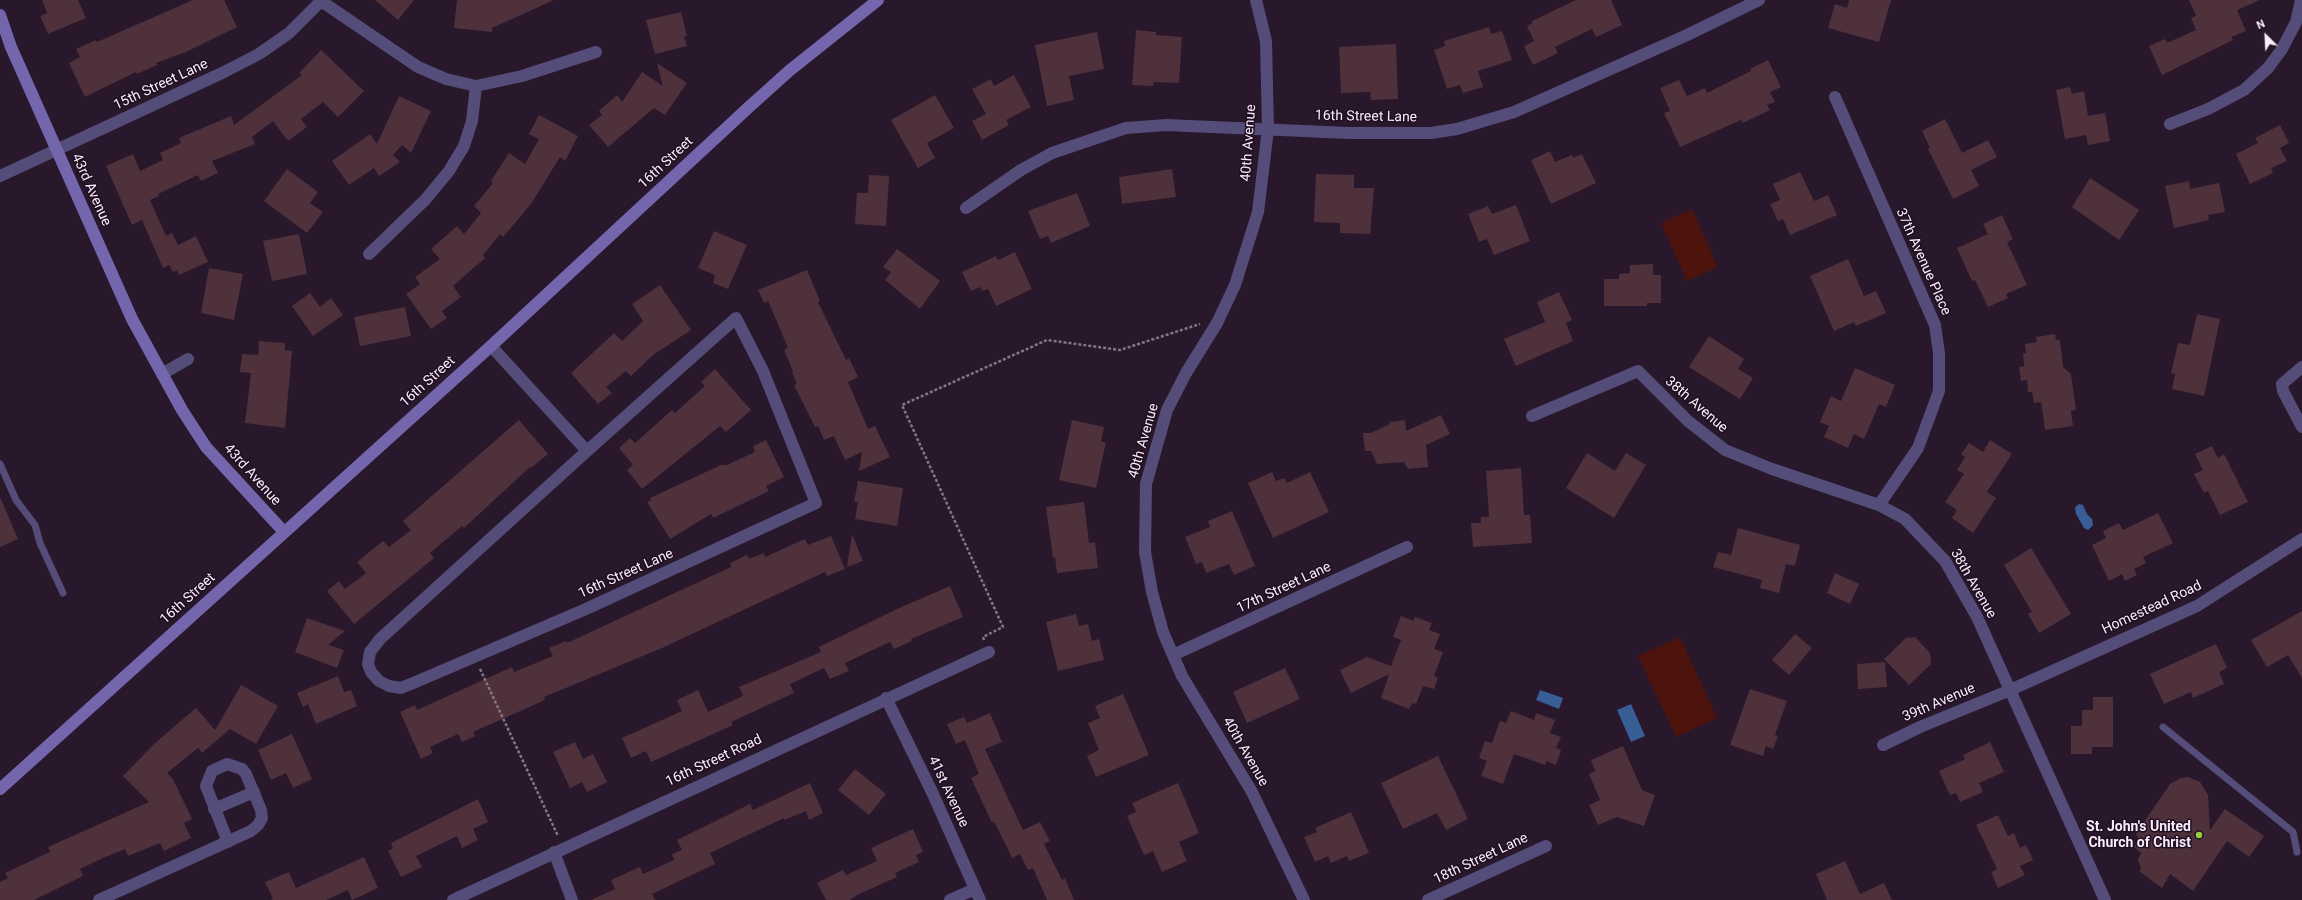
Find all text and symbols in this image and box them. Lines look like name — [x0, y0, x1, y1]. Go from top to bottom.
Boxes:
north arrow — [2246, 16, 2286, 56]
text: N — [2255, 17, 2267, 32]
street label: 15th Street Lane — [111, 56, 211, 114]
street label: 40th Avenue — [1238, 104, 1260, 182]
street label: 16th Street Lane — [1315, 108, 1417, 126]
street label: 16th Street — [635, 134, 697, 192]
street label: 43rd Avenue — [68, 151, 114, 229]
street label: 37th Avenue Place — [1892, 206, 1954, 318]
street label: 16th Street — [397, 353, 459, 411]
street label: 38th Avenue — [1661, 373, 1731, 437]
street label: 40th Avenue — [1125, 402, 1163, 480]
street label: 43rd Avenue — [220, 441, 284, 509]
street label: 16th Street Lane — [576, 546, 676, 602]
street label: 38th Avenue — [1946, 546, 2000, 622]
street label: 17th Street Lane — [1234, 559, 1334, 617]
street label: 16th Street — [157, 570, 219, 628]
street label: Homestead Road — [2100, 578, 2204, 638]
street label: 39th Avenue — [1900, 680, 1978, 726]
street label: 40th Avenue — [1218, 714, 1272, 790]
street label: 16th Street Road — [663, 731, 765, 791]
street label: 41st Avenue — [924, 754, 972, 830]
place label: St. John's United Church of Christ — [2086, 819, 2191, 852]
street label: 18th Street Lane — [1431, 830, 1531, 888]
marker: St. John's United Church of Christ — [2194, 830, 2204, 840]

